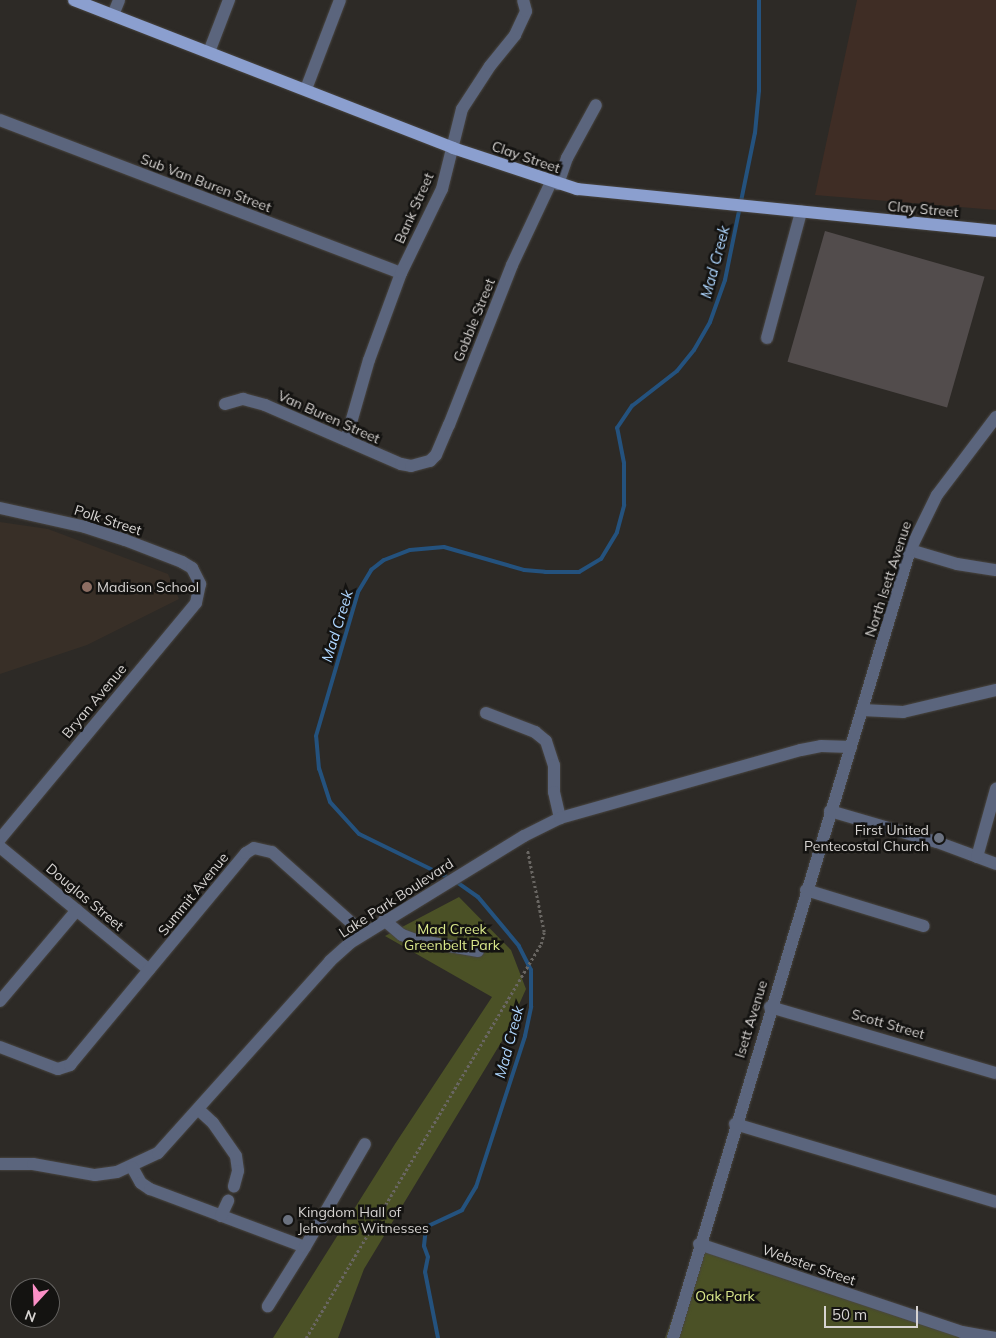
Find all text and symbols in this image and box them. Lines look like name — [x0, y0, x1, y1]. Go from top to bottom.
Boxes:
street label: Clay Street — [490, 137, 562, 177]
street label: Sub Van Buren Street — [138, 150, 274, 216]
street label: Bank Street — [391, 170, 437, 246]
street label: Clay Street — [887, 198, 959, 220]
water label: Mad Creek — [697, 224, 733, 300]
street label: Gobble Street — [450, 276, 498, 364]
street label: Van Buren Street — [275, 387, 383, 447]
street label: Polk Street — [72, 501, 144, 539]
street label: North Isett Avenue — [861, 519, 915, 639]
place label: Madison School — [97, 579, 199, 595]
marker: Madison School — [81, 581, 93, 593]
water label: Mad Creek — [318, 588, 356, 664]
street label: Bryan Avenue — [58, 661, 130, 741]
place label: First United Pentecostal Church — [804, 822, 929, 854]
marker: First United Pentecostal Church — [933, 832, 945, 844]
street label: Summit Avenue — [154, 849, 232, 939]
street label: Lake Park Boulevard — [336, 855, 456, 941]
street label: Douglas Street — [43, 860, 127, 934]
park label: Mad Creek Greenbelt Park — [404, 921, 500, 954]
street label: Isett Avenue — [731, 978, 771, 1060]
water label: Mad Creek — [491, 1004, 527, 1080]
street label: Scott Street — [849, 1006, 927, 1042]
place label: Kingdom Hall of Jehovahs Witnesses — [298, 1204, 429, 1236]
marker: Kingdom Hall of Jehovahs Witnesses — [282, 1214, 294, 1226]
street label: Webster Street — [760, 1241, 858, 1289]
north arrow — [10, 1278, 60, 1328]
park label: Oak Park — [695, 1288, 755, 1304]
scale bar — [826, 1296, 920, 1328]
text: 50 m — [832, 1305, 867, 1324]
text: N — [22, 1306, 38, 1326]

